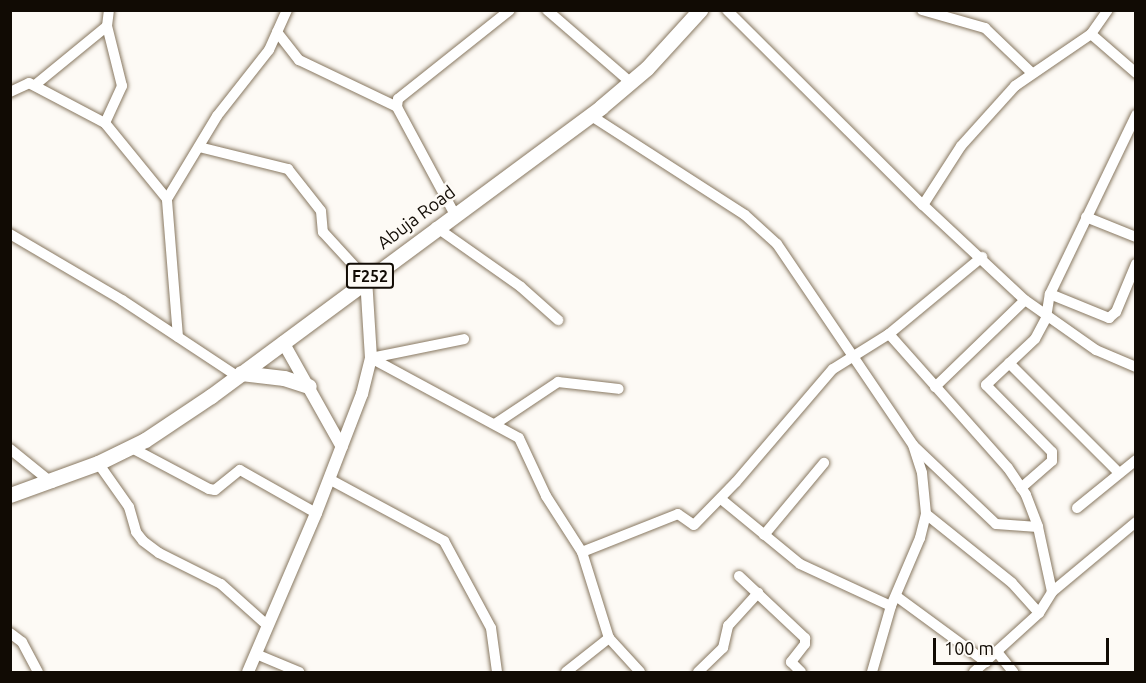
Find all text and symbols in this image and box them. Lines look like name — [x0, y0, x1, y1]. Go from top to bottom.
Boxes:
street label: Abuja Road — [373, 181, 459, 253]
road number: F252 — [344, 263, 395, 289]
scale bar — [936, 626, 1112, 664]
text: 100 m — [944, 638, 994, 658]

